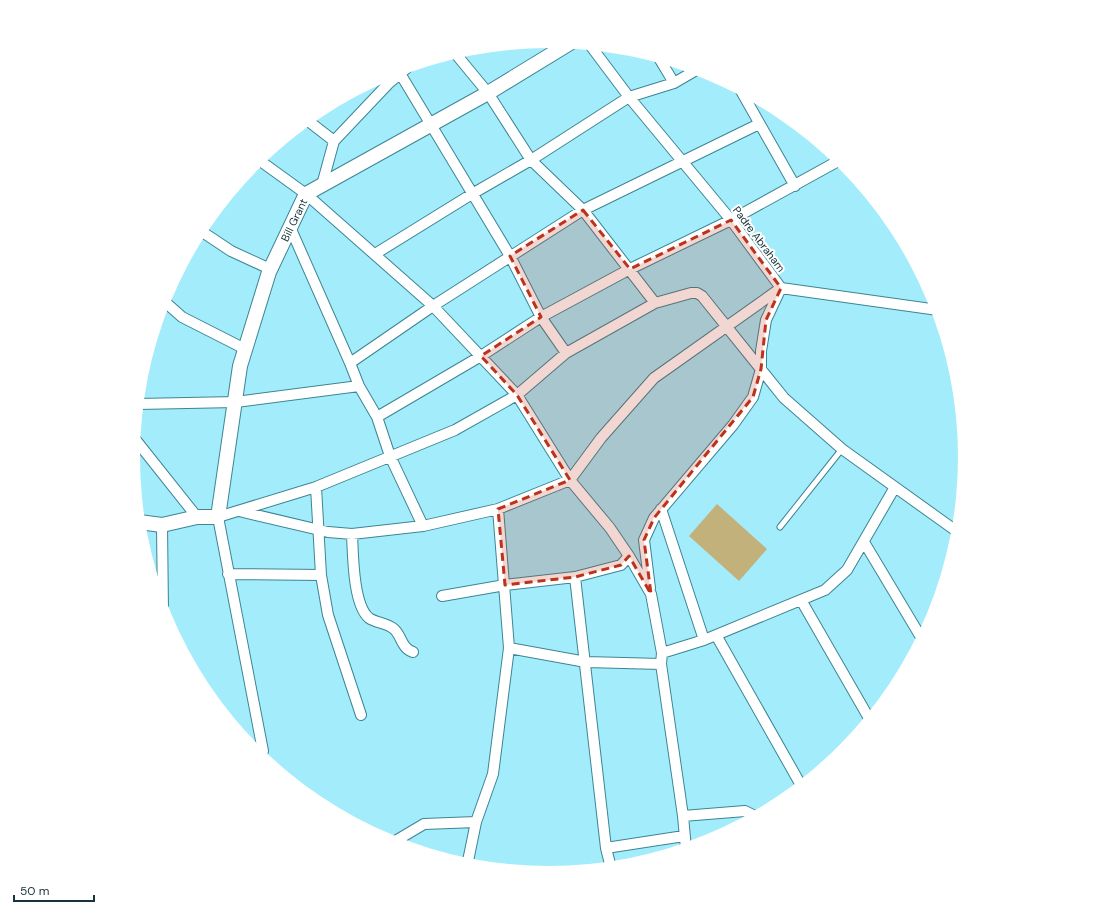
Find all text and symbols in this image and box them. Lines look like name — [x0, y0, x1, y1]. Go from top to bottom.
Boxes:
street label: Bill Grant — [278, 196, 310, 244]
street label: Padre Abraham — [730, 203, 788, 275]
scale bar — [14, 877, 94, 903]
text: 50 m — [20, 883, 49, 899]

